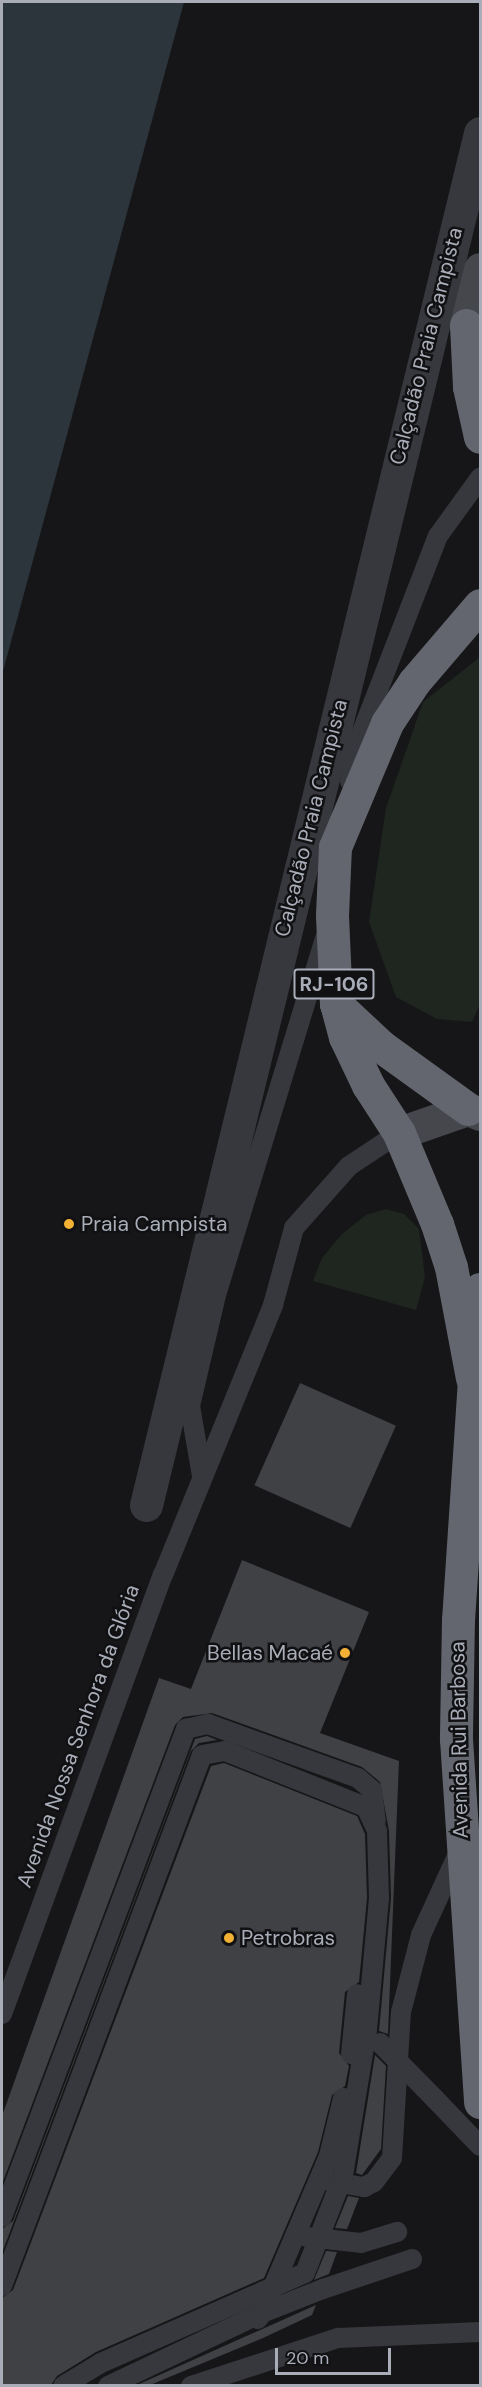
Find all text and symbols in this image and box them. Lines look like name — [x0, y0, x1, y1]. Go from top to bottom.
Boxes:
street label: Calçadão Praia Campista — [384, 225, 468, 467]
street label: Calçadão Praia Campista — [269, 697, 353, 939]
road number: RJ-106 — [294, 967, 374, 1001]
place label: Praia Campista — [81, 1211, 228, 1237]
marker: Praia Campista — [62, 1217, 76, 1231]
street label: Avenida Nossa Senhora da Glória — [11, 1581, 145, 1891]
place label: Bellas Macaé — [207, 1640, 333, 1666]
street label: Avenida Rui Barbosa — [445, 1641, 473, 1839]
marker: Bellas Macaé — [338, 1646, 352, 1660]
place label: Petrobras — [241, 1925, 335, 1951]
marker: Petrobras — [222, 1931, 236, 1945]
scale bar — [278, 2336, 394, 2374]
text: 20 m — [286, 2346, 329, 2370]

